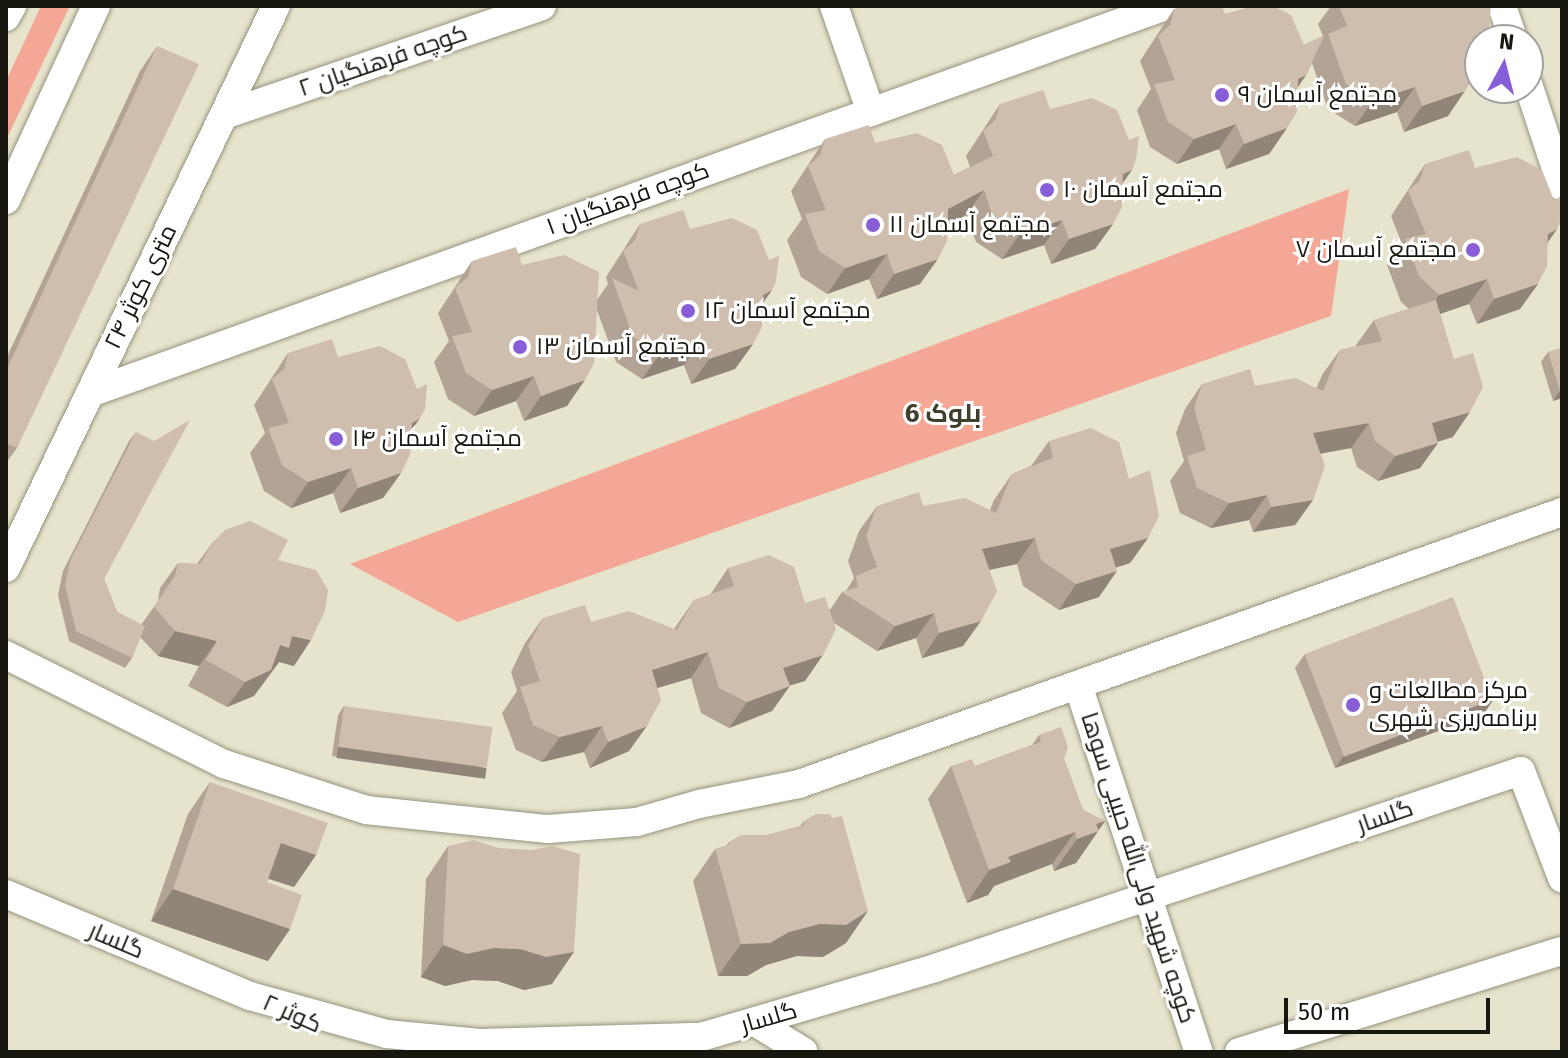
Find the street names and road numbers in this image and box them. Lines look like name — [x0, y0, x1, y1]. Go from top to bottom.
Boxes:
street label: کوچه فرهنگیان ۲ — [295, 19, 471, 103]
street label: کوچه فرهنگیان ۱ — [543, 156, 713, 242]
street label: ۲۴ متری کوثر — [98, 220, 184, 354]
street label: کوچه شهید ولی‌الله حبیبی سوها — [1074, 709, 1202, 1027]
street label: گلسار — [1353, 794, 1417, 840]
street label: گلسار — [84, 916, 148, 966]
street label: کوثر ۲ — [258, 988, 326, 1040]
street label: گلسار — [737, 996, 801, 1040]

